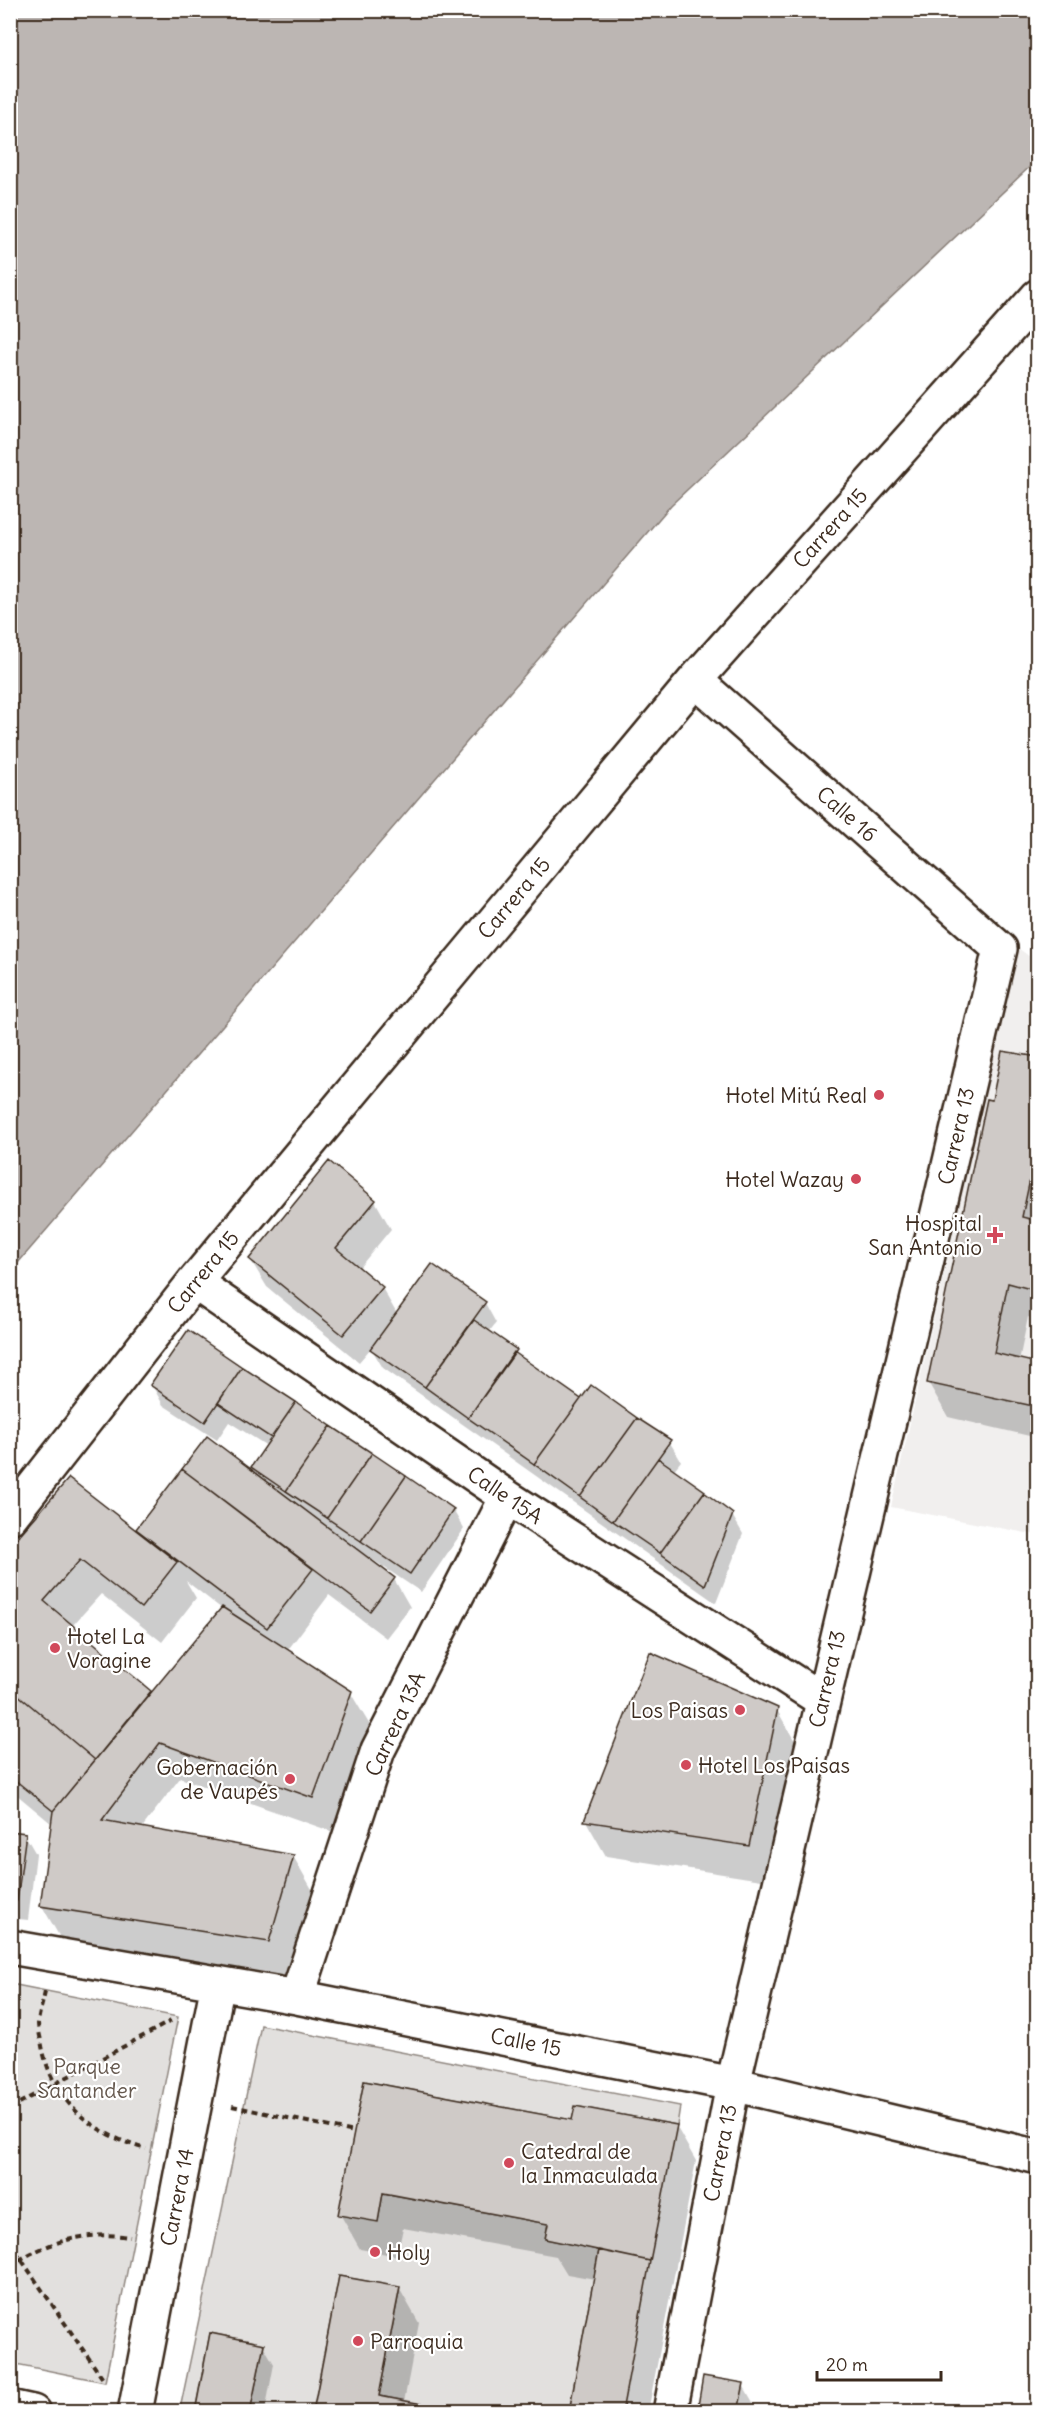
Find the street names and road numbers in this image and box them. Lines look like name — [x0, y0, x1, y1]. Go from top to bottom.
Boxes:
street label: Carrera 15 — [787, 482, 873, 574]
street label: Calle 16 — [811, 780, 883, 848]
street label: Carrera 15 — [472, 851, 556, 945]
street label: Carrera 13 — [932, 1085, 980, 1187]
street label: Carrera 15 — [161, 1225, 245, 1319]
street label: Calle 15A — [462, 1460, 548, 1530]
street label: Carrera 13 — [803, 1628, 851, 1730]
street label: Carrera 13A — [359, 1667, 431, 1781]
street label: Calle 15 — [488, 2022, 564, 2062]
street label: Carrera 13 — [697, 2102, 743, 2204]
street label: Carrera 14 — [154, 2146, 200, 2248]

